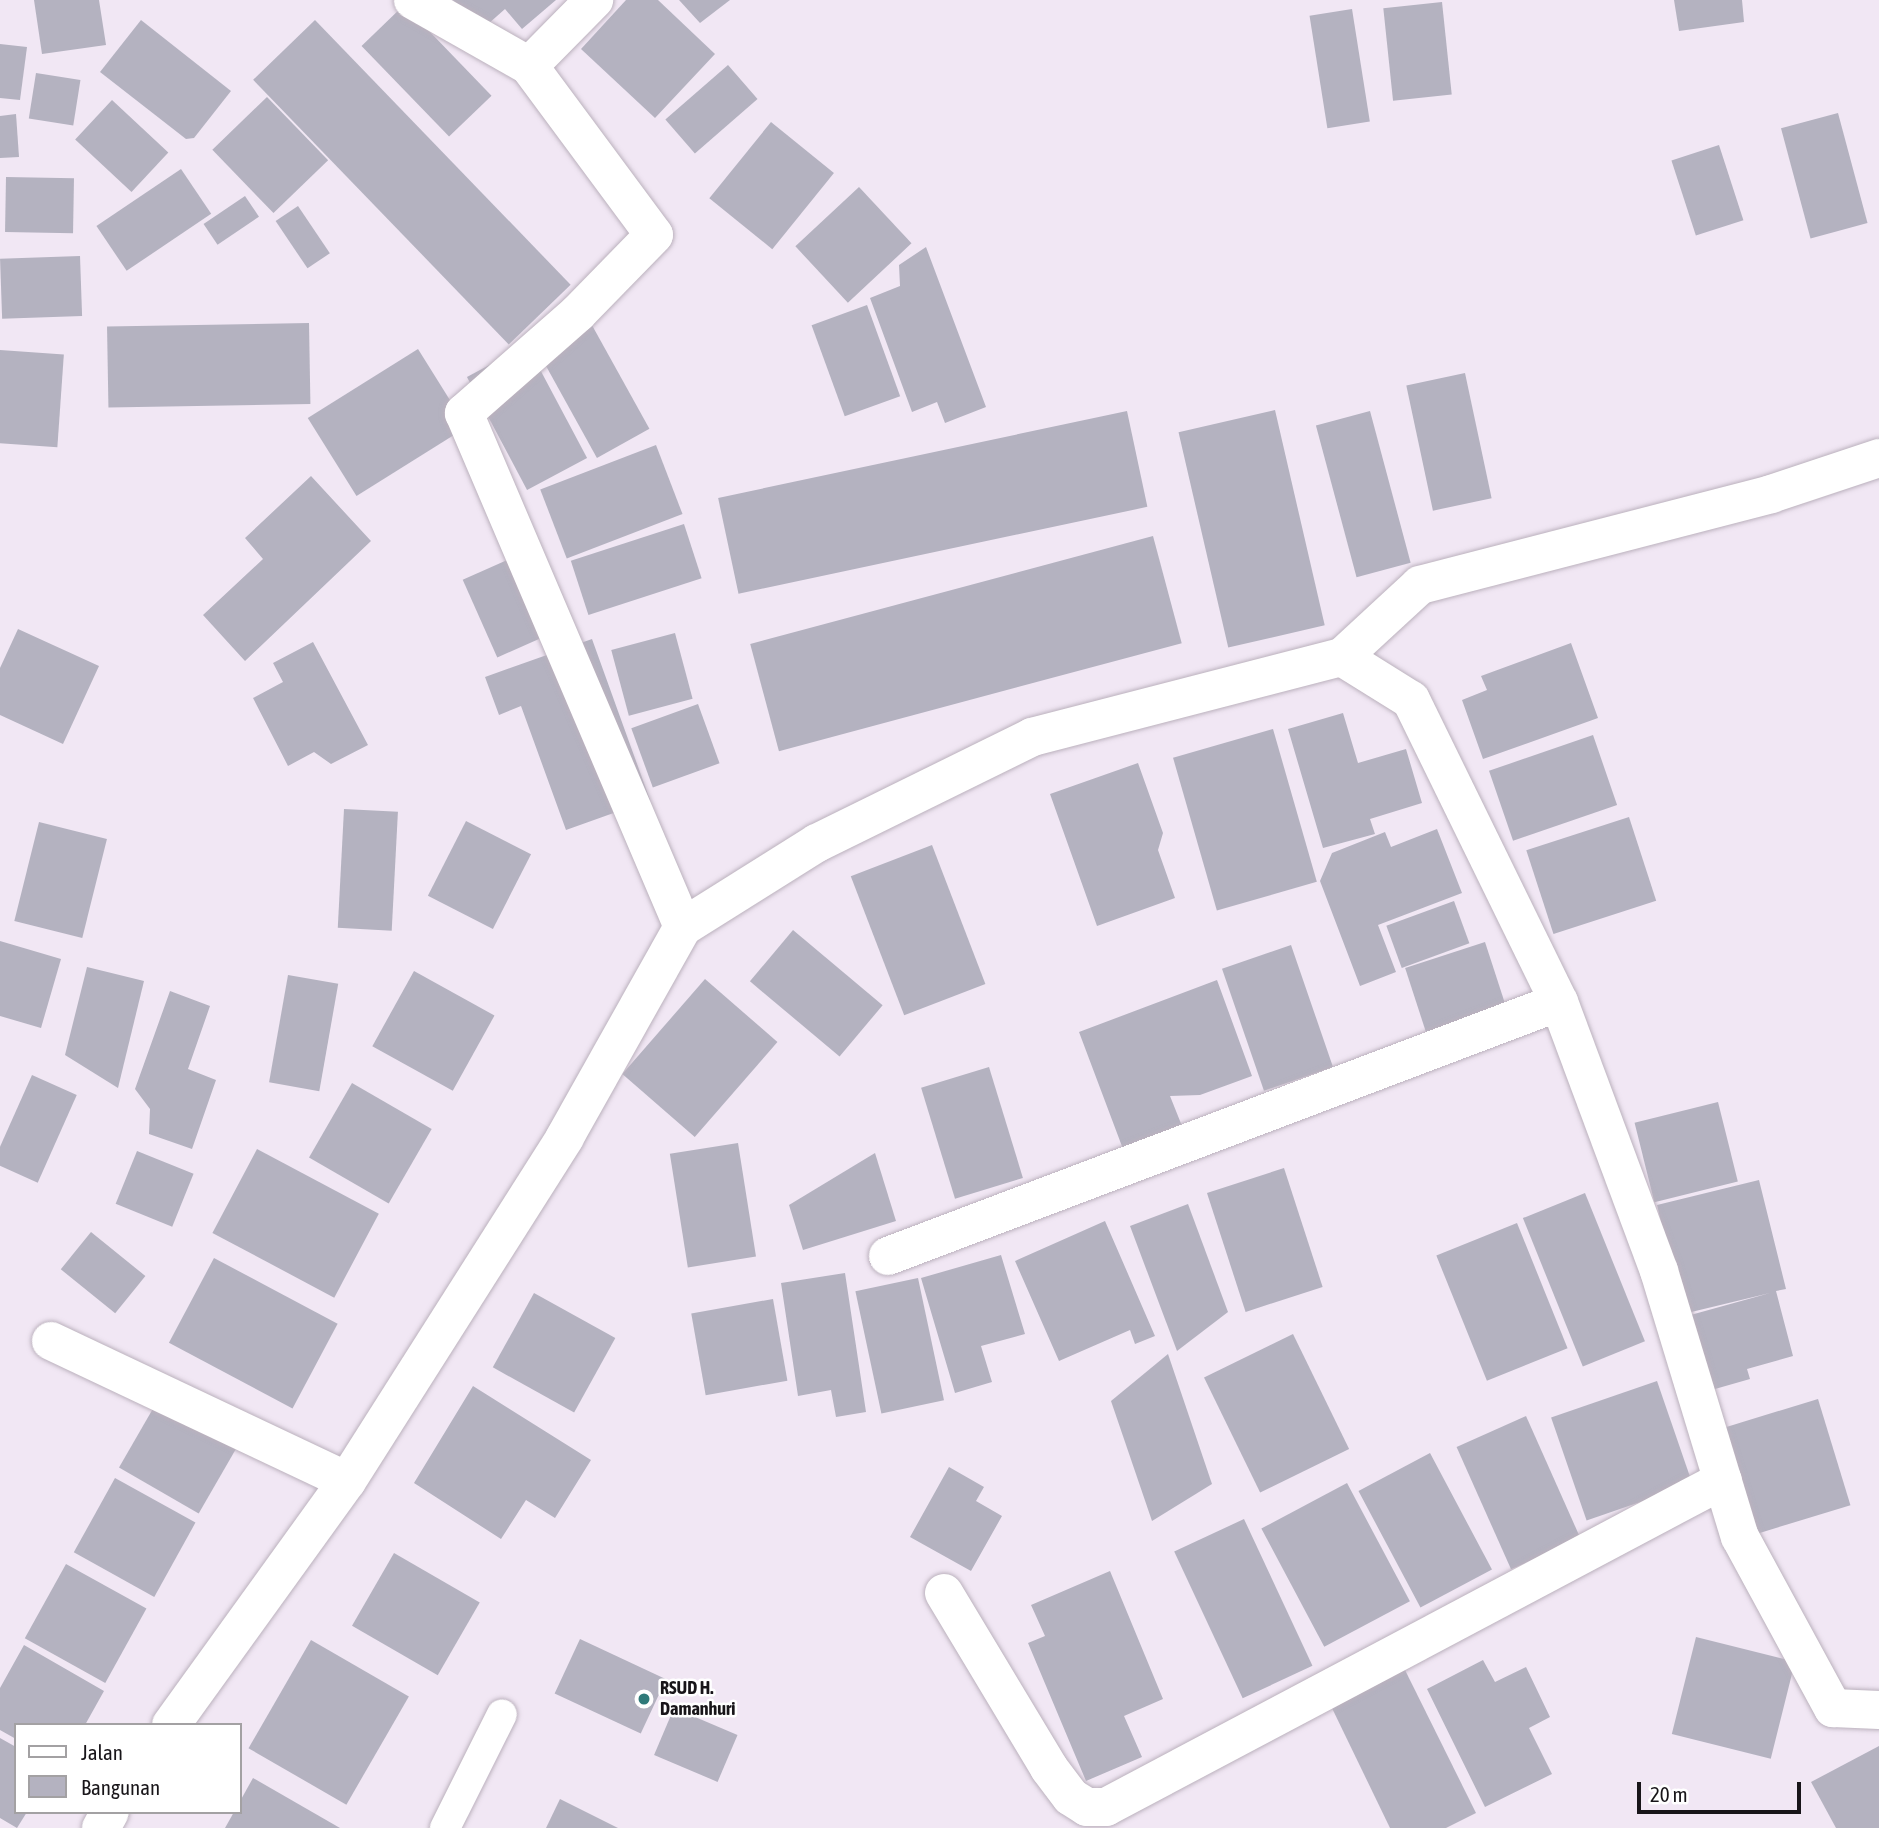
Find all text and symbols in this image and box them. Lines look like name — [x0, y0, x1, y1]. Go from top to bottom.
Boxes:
place label: RSUD H. Damanhuri — [660, 1678, 735, 1720]
marker: RSUD H. Damanhuri — [634, 1689, 654, 1709]
legend — [14, 1723, 242, 1814]
text: Jalan — [81, 1740, 123, 1764]
scale bar — [1641, 1769, 1806, 1813]
text: Bangunan — [81, 1775, 160, 1799]
text: 20 m — [1650, 1782, 1688, 1806]

